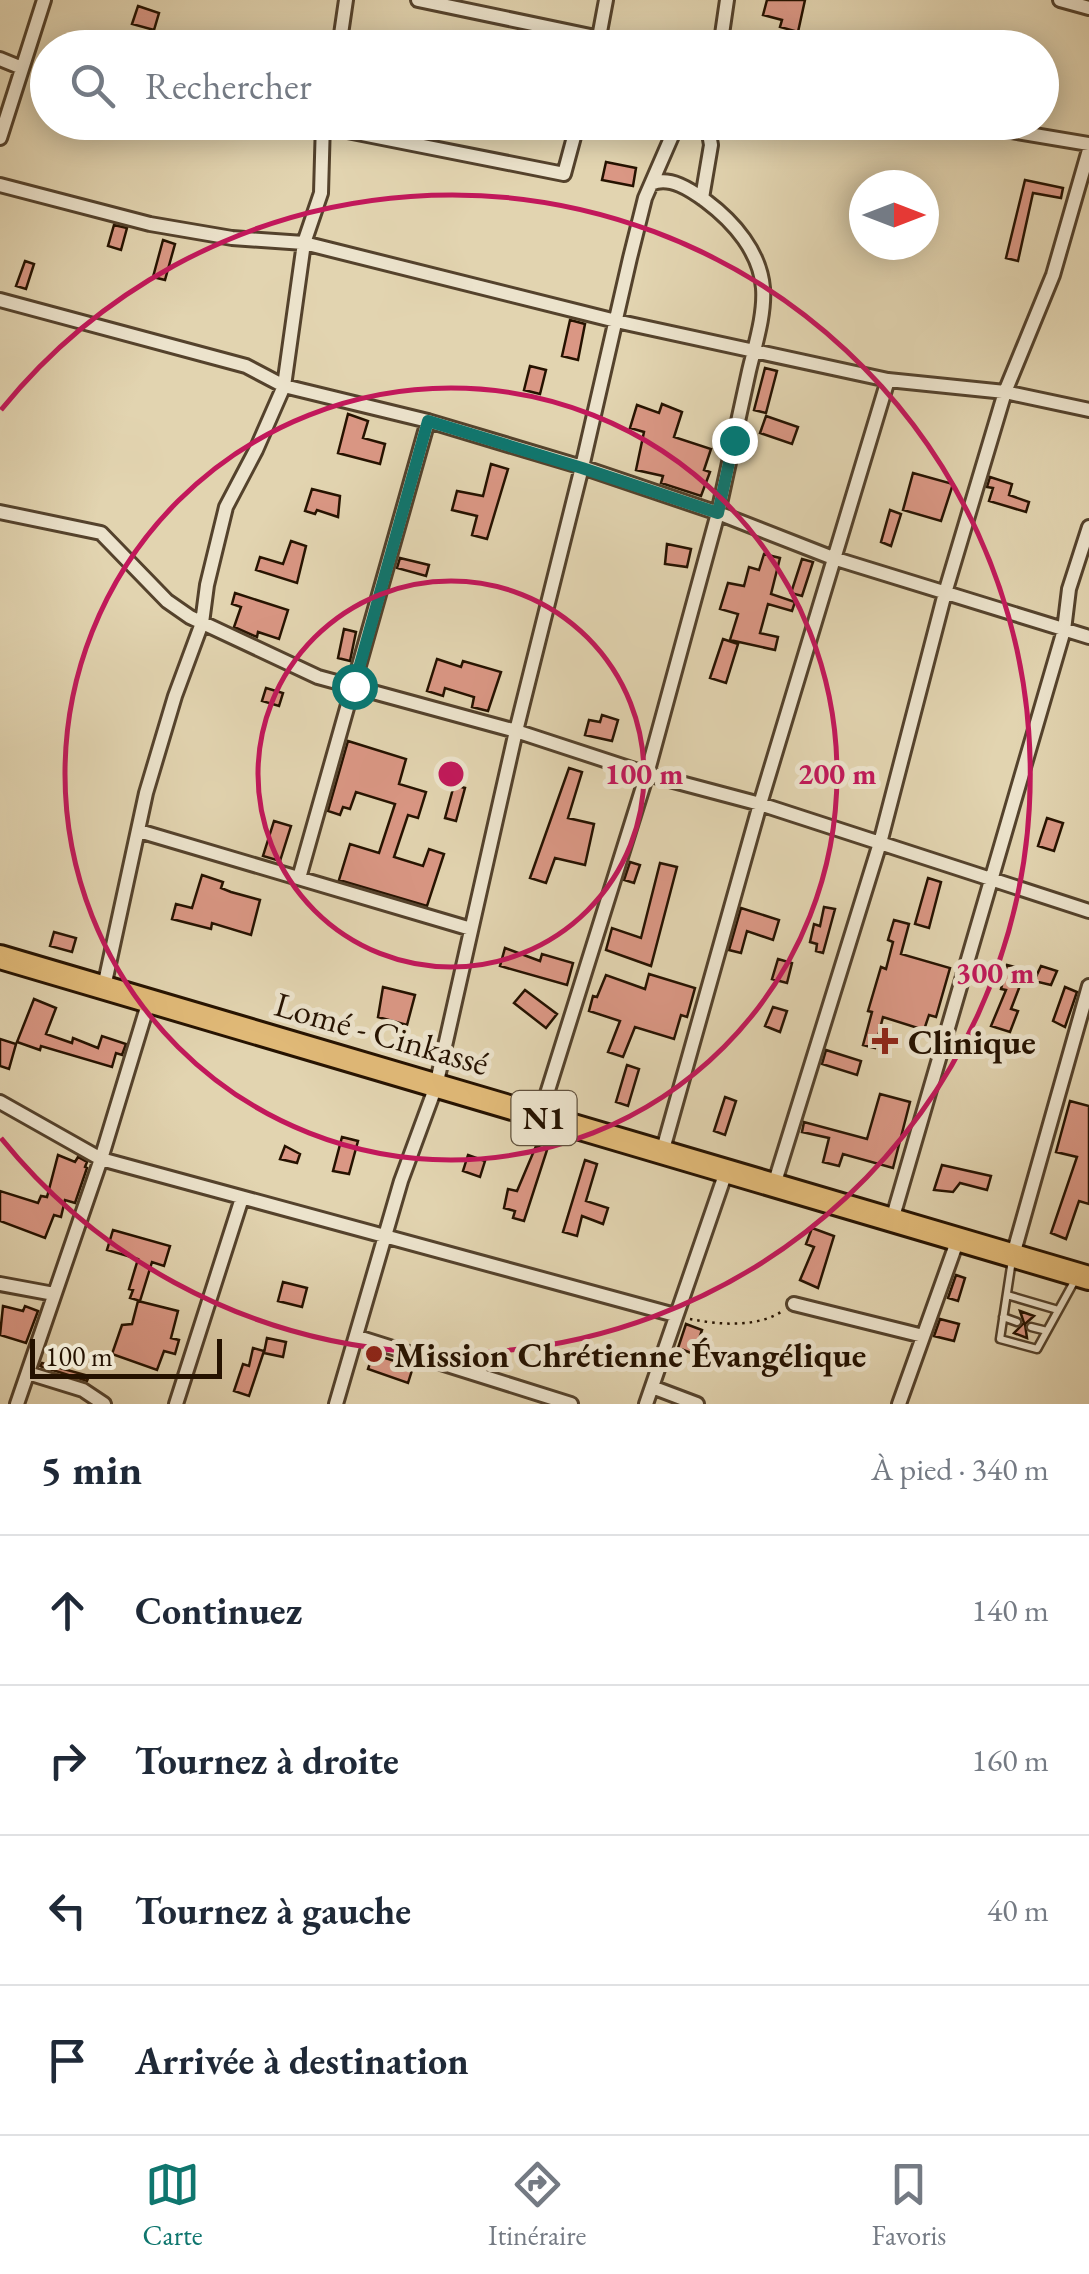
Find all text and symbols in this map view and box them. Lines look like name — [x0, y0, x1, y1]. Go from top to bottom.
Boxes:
search box — [30, 30, 1059, 140]
icon: search — [65, 58, 120, 113]
text: Rechercher — [145, 61, 312, 110]
north arrow — [849, 170, 939, 260]
route end — [712, 418, 758, 464]
route start — [332, 664, 378, 710]
text: 100 m — [605, 754, 683, 793]
text: 200 m — [798, 754, 876, 793]
centre of rings — [433, 756, 469, 792]
text: 300 m — [956, 953, 1034, 992]
street label: Lomé - Cinkassé — [270, 981, 494, 1085]
place label: Clinique — [908, 1019, 1036, 1064]
marker: Clinique — [872, 1028, 898, 1054]
road number: N1 — [512, 1091, 576, 1145]
place label: Mission Chrétienne Évangélique — [394, 1332, 866, 1377]
scale bar — [30, 1334, 222, 1378]
text: 100 m — [45, 1338, 113, 1374]
marker: Mission Chrétienne Évangélique — [363, 1343, 385, 1365]
text: 5 min — [40, 1442, 142, 1497]
text: À pied · 340 m — [871, 1448, 1049, 1490]
icon: ahead — [40, 1583, 95, 1638]
text: Continuez — [135, 1586, 302, 1635]
text: 140 m — [972, 1589, 1049, 1631]
icon: right — [40, 1733, 95, 1788]
text: Tournez à droite — [135, 1736, 399, 1785]
text: 160 m — [972, 1739, 1049, 1781]
icon: left — [40, 1883, 95, 1938]
text: Tournez à gauche — [135, 1886, 411, 1935]
text: 40 m — [987, 1889, 1049, 1931]
icon: arrive — [40, 2033, 95, 2088]
text: Arrivée à destination — [135, 2036, 469, 2085]
tab: Carte — [143, 2157, 203, 2253]
tab: Itinéraire — [488, 2157, 586, 2253]
tab: Favoris — [872, 2157, 946, 2253]

